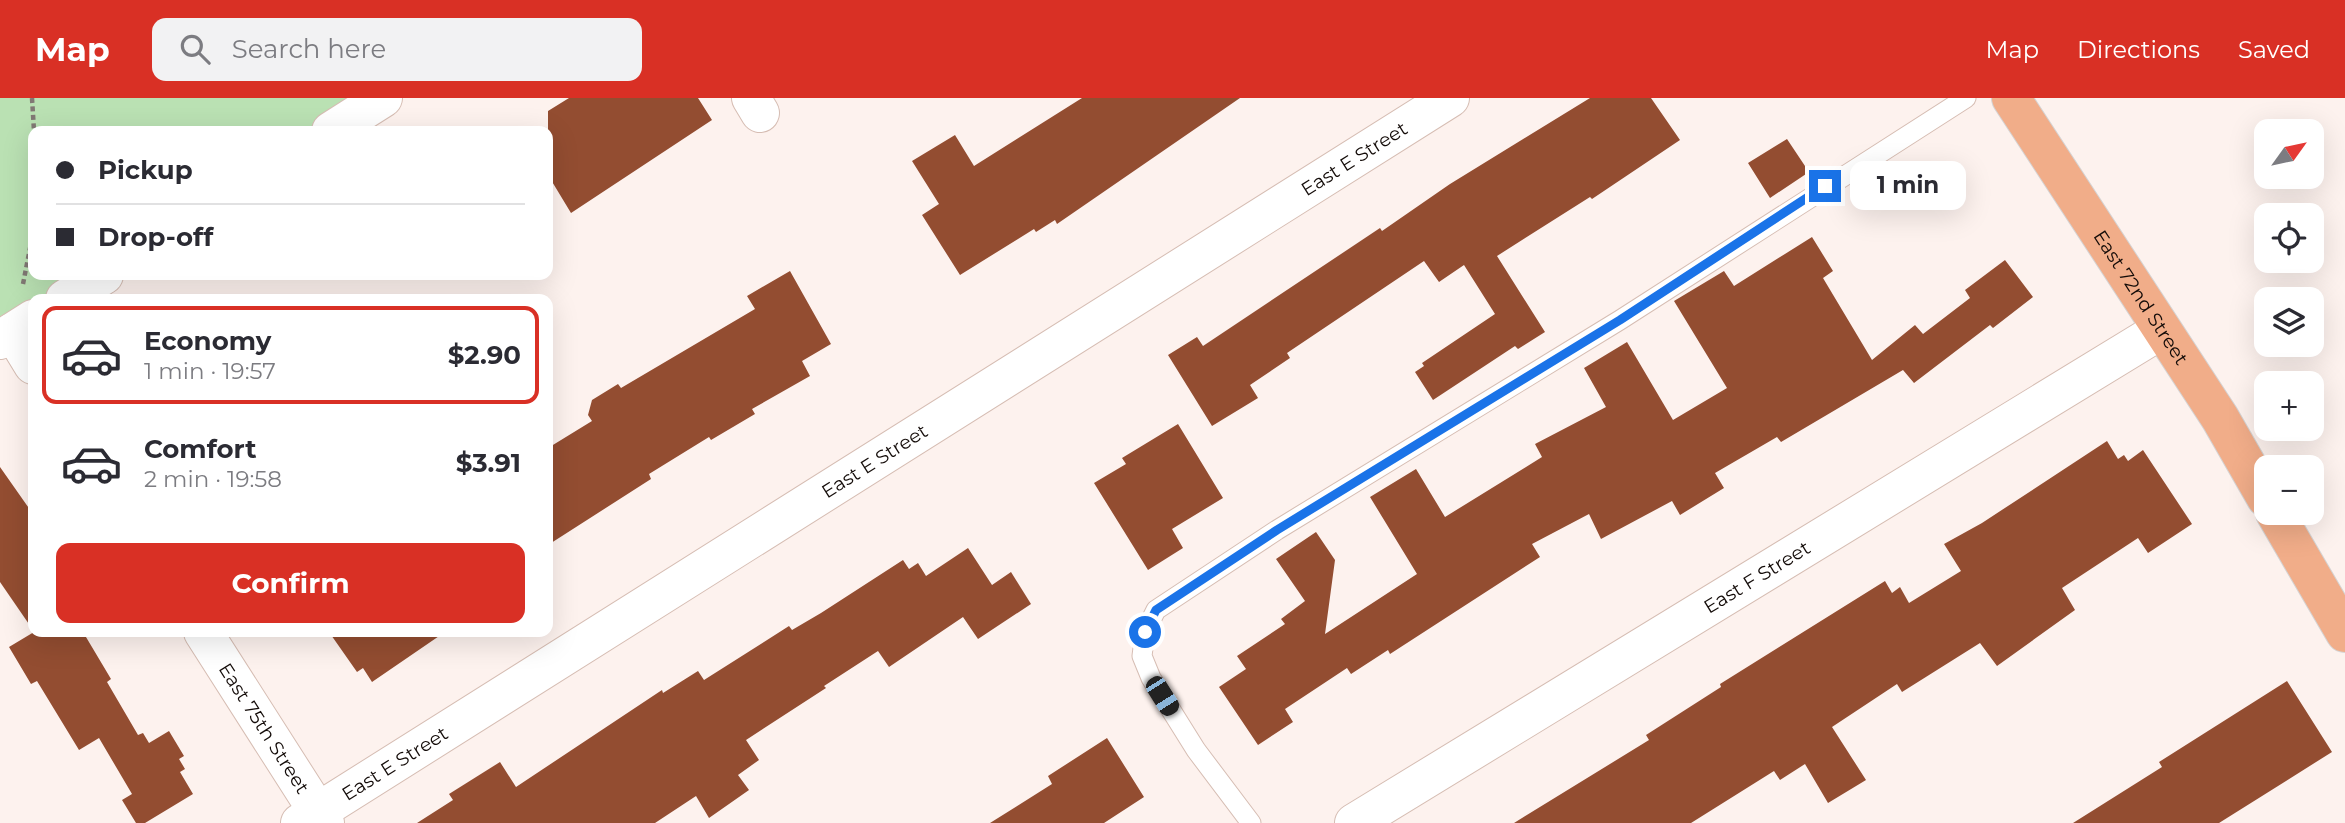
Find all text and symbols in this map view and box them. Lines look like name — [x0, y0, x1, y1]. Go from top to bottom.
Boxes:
search box — [152, 18, 642, 81]
text: Map — [35, 29, 110, 69]
icon: search — [176, 30, 214, 68]
text: Search here — [232, 33, 386, 65]
text: Map — [1986, 35, 2039, 64]
text: Directions — [2077, 35, 2200, 64]
text: Saved — [2238, 35, 2310, 64]
street label: East E Street — [1297, 117, 1412, 201]
north arrow — [2254, 119, 2324, 189]
map controls — [2254, 119, 2324, 525]
text: Pickup — [98, 154, 193, 186]
callout: 1 min — [1850, 162, 1965, 210]
route end — [1809, 170, 1841, 202]
text: 1 min — [1877, 171, 1939, 199]
button: locate — [2254, 203, 2324, 273]
text: Drop-off — [98, 221, 213, 253]
street label: East 72nd Street — [2088, 226, 2193, 369]
button: layers — [2254, 287, 2324, 357]
icon: car — [60, 324, 123, 387]
text: Economy — [144, 325, 271, 357]
text: $2.90 — [448, 339, 521, 371]
text: 1 min · 19:57 — [144, 357, 276, 385]
button: + — [2254, 371, 2324, 441]
street label: East E Street — [817, 419, 932, 503]
icon: car — [60, 432, 123, 495]
text: Comfort — [144, 433, 256, 465]
text: $3.91 — [456, 447, 521, 479]
button: − — [2254, 455, 2324, 525]
text: 2 min · 19:58 — [144, 465, 282, 493]
street label: East F Street — [1700, 536, 1815, 619]
button: Confirm — [56, 543, 525, 623]
route start — [1129, 616, 1161, 648]
street label: East 75th Street — [214, 659, 314, 798]
car — [1142, 673, 1183, 719]
street label: East E Street — [338, 722, 453, 806]

